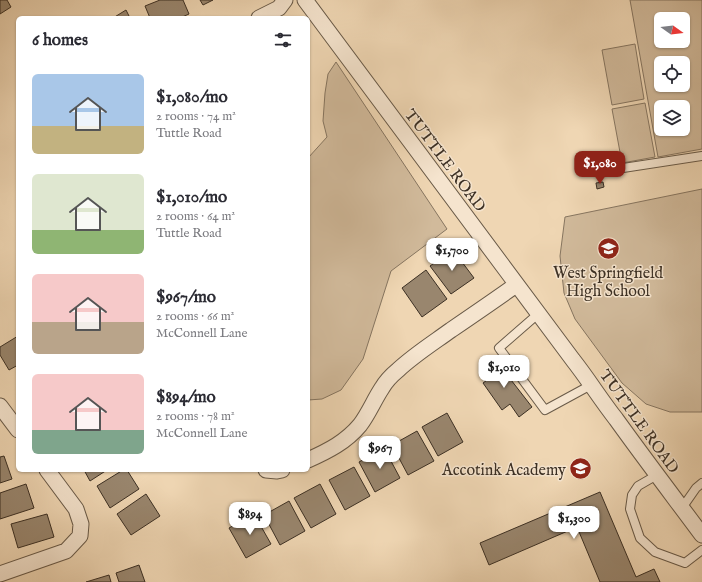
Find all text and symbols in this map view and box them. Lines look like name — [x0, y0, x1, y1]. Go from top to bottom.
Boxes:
north arrow — [654, 12, 690, 48]
map controls — [654, 12, 690, 136]
icon: filters — [272, 29, 294, 51]
text: 6 homes — [32, 30, 88, 51]
button: locate — [654, 56, 690, 92]
text: $1,080/mo — [156, 87, 228, 108]
icon: home — [64, 90, 112, 138]
button: layers — [654, 100, 690, 136]
street label: TUTTLE ROAD — [399, 106, 490, 217]
text: 2 rooms · 74 m² — [156, 108, 236, 125]
text: Tuttle Road — [156, 125, 222, 142]
pin: $1,080 — [567, 151, 633, 185]
text: $1,080 — [583, 155, 617, 172]
text: $1,010/mo — [156, 187, 227, 208]
icon: home — [64, 190, 112, 238]
text: 2 rooms · 64 m² — [156, 208, 235, 225]
text: Tuttle Road — [156, 225, 222, 242]
school or university icon: West Springfield High School — [595, 236, 621, 262]
pin: $1,700 — [419, 238, 485, 272]
text: $1,700 — [435, 242, 469, 259]
place label: West Springfield High School — [553, 264, 664, 302]
text: $967/mo — [156, 287, 216, 308]
icon: home — [64, 290, 112, 338]
text: 2 rooms · 66 m² — [156, 308, 234, 325]
text: McConnell Lane — [156, 325, 248, 342]
pin: $1,010 — [471, 355, 537, 389]
text: $1,010 — [488, 359, 520, 376]
street label: TUTTLE ROAD — [594, 366, 683, 478]
text: $894/mo — [156, 387, 216, 408]
icon: home — [64, 390, 112, 438]
text: 2 rooms · 78 m² — [156, 408, 235, 425]
text: McConnell Lane — [156, 425, 248, 442]
pin: $967 — [356, 436, 404, 470]
text: $967 — [368, 440, 392, 457]
school or university icon: Accotink Academy — [568, 456, 594, 482]
place label: Accotink Academy — [441, 461, 566, 481]
pin: $894 — [226, 502, 274, 536]
text: $894 — [238, 506, 262, 523]
pin: $1,300 — [541, 506, 607, 540]
text: $1,300 — [557, 510, 591, 527]

